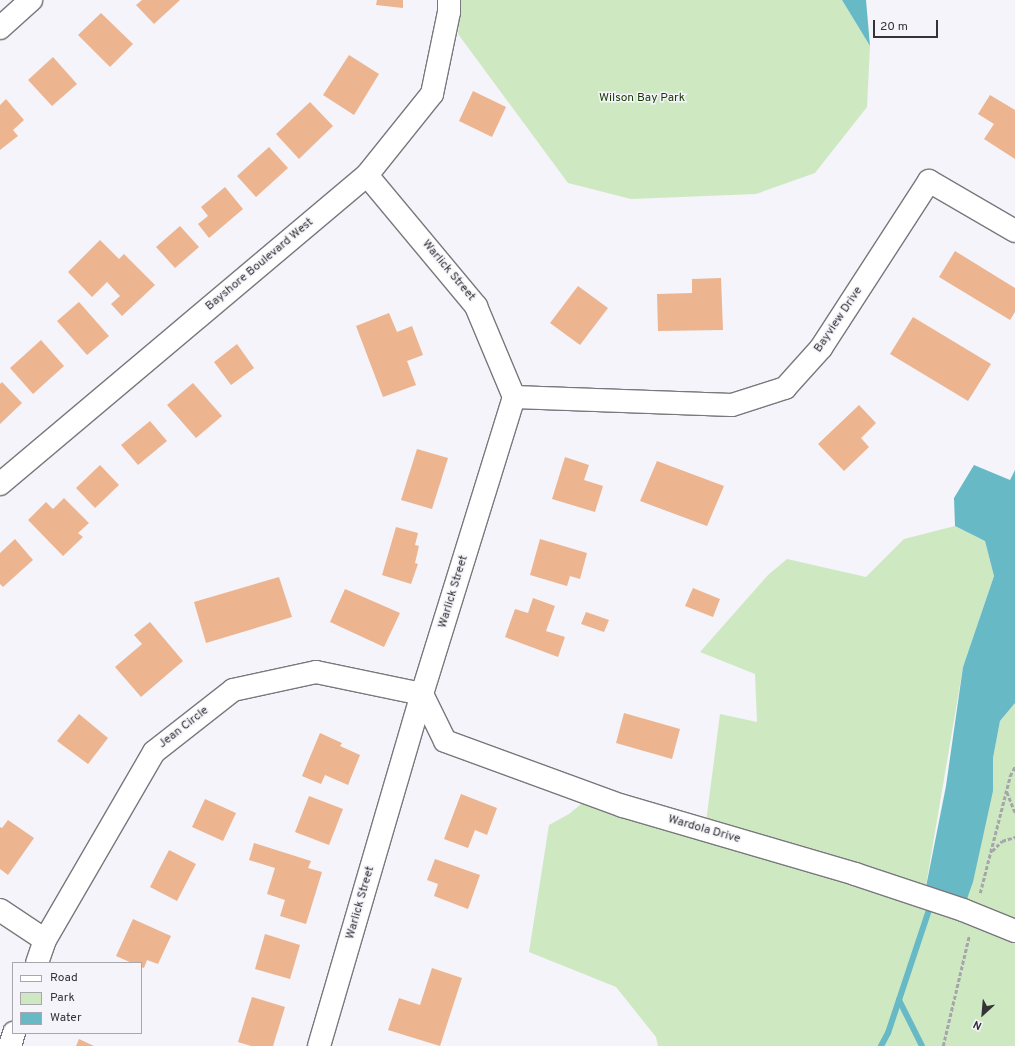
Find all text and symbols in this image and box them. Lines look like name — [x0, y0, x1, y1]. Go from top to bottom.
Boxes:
scale bar — [875, 12, 940, 38]
text: 20 m — [880, 19, 908, 35]
park label: Wilson Bay Park — [599, 92, 685, 106]
street label: Bayshore Boulevard West — [203, 216, 317, 314]
street label: Warlick Street — [418, 238, 478, 304]
street label: Bayview Drive — [812, 284, 866, 356]
street label: Warlick Street — [436, 554, 472, 630]
street label: Jean Circle — [156, 704, 212, 752]
street label: Wardola Drive — [666, 813, 742, 847]
street label: Warlick Street — [344, 865, 378, 941]
legend — [12, 962, 142, 1034]
text: Road — [50, 970, 78, 986]
text: Park — [50, 990, 75, 1006]
north arrow — [963, 994, 1003, 1034]
text: Water — [50, 1010, 82, 1026]
text: N — [971, 1017, 984, 1033]

